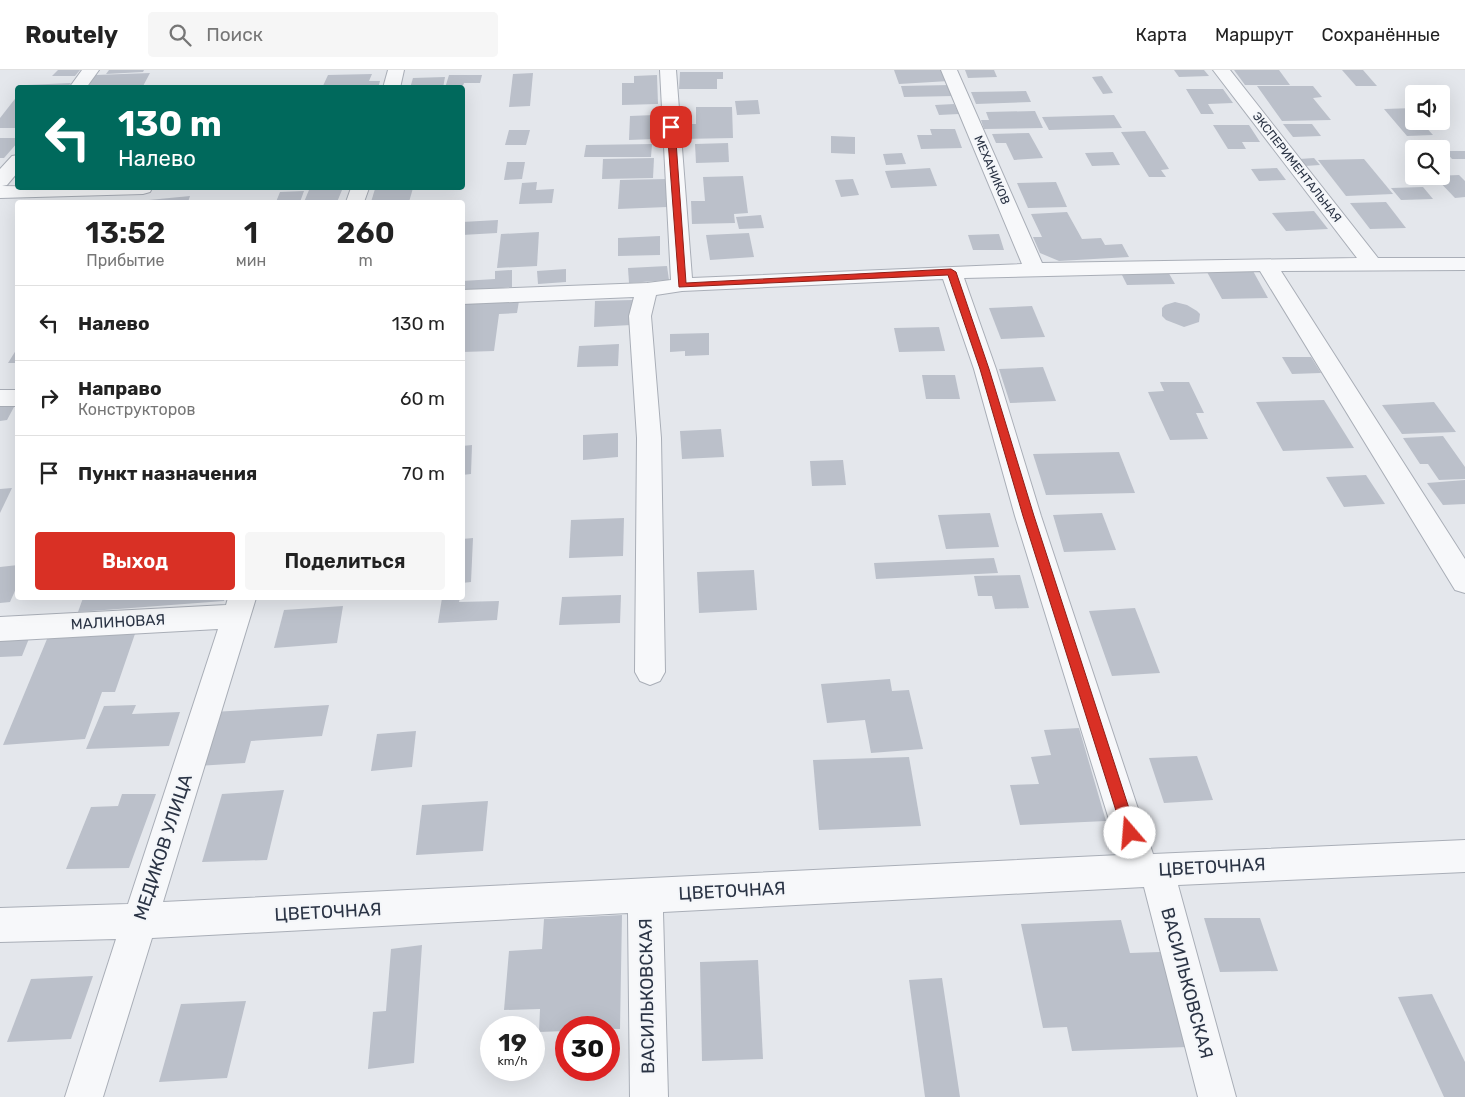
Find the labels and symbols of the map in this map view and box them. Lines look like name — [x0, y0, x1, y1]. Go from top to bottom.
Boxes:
pin — [650, 106, 692, 148]
street label: ЭКСПЕРИМЕНТАЛЬНАЯ — [1250, 109, 1344, 225]
street label: МЕХАНИКОВ — [971, 134, 1013, 206]
street label: МАЛИНОВАЯ — [70, 611, 166, 633]
street label: МЕДИКОВ УЛИЦА — [129, 771, 197, 923]
position arrow — [1103, 806, 1155, 858]
street label: ЦВЕТОЧНАЯ — [1158, 853, 1266, 881]
street label: ЦВЕТОЧНАЯ — [678, 877, 786, 905]
street label: ЦВЕТОЧНАЯ — [274, 898, 382, 926]
street label: ВАСИЛЬКОВСКАЯ — [1156, 905, 1218, 1061]
street label: ВАСИЛЬКОВСКАЯ — [635, 918, 659, 1074]
speed limit sign: 30 — [555, 1016, 620, 1081]

